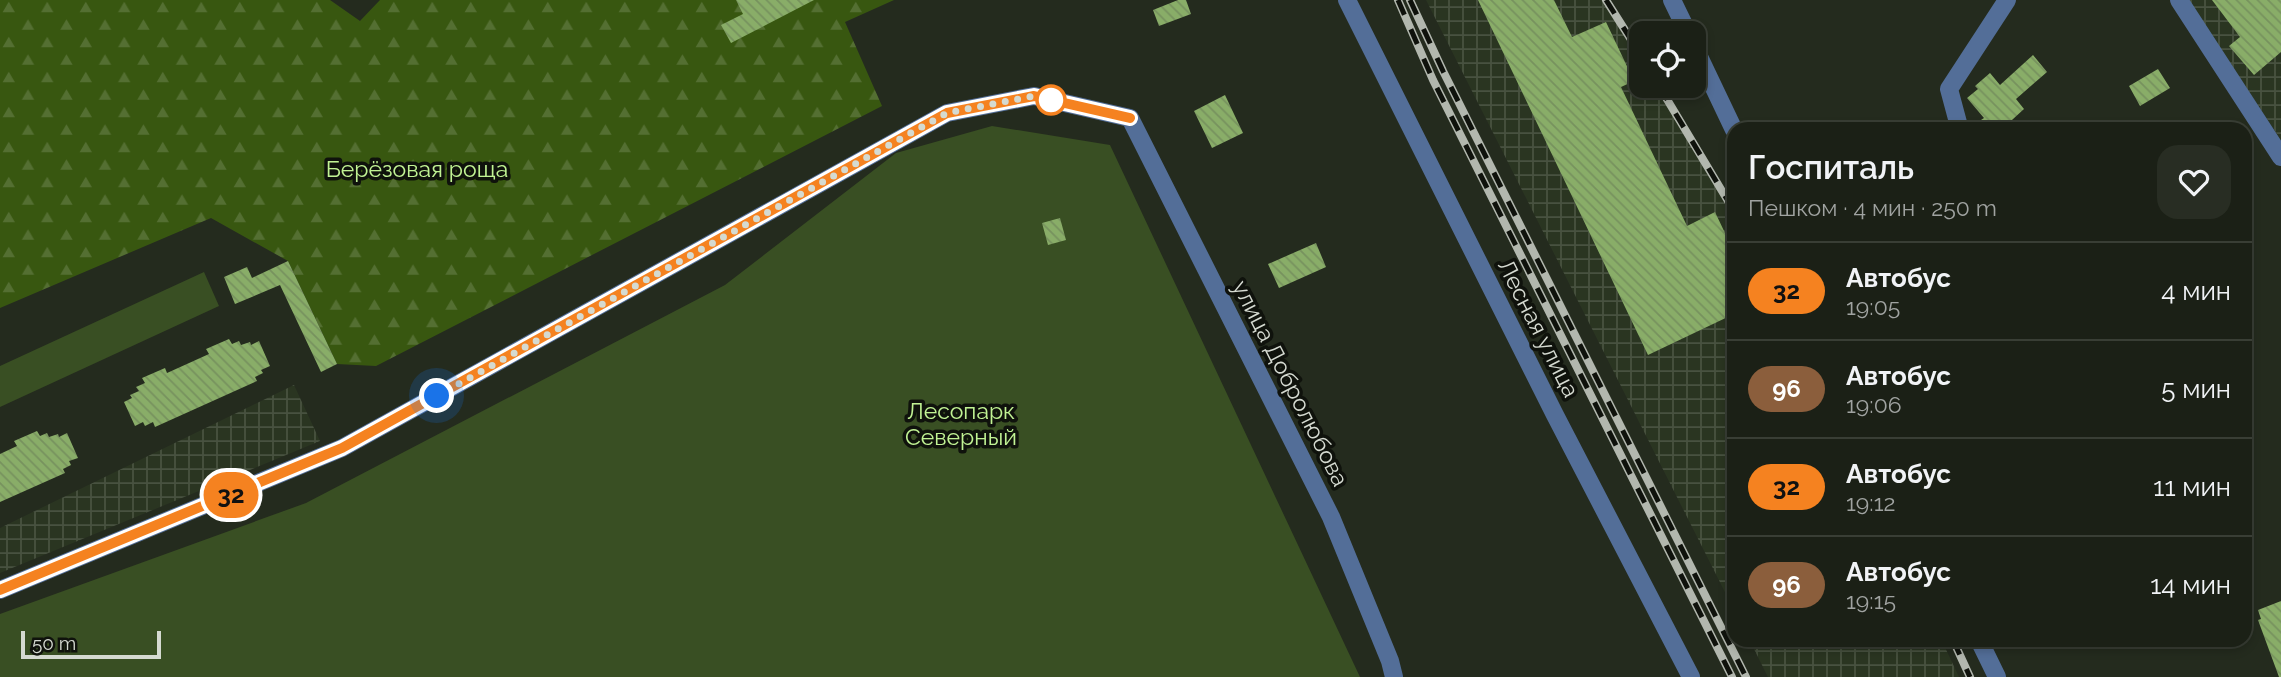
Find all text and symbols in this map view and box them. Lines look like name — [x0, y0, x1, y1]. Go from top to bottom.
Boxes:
map controls — [1629, 21, 1706, 98]
button: locate — [1629, 21, 1706, 98]
unlabelled marker — [1036, 85, 1066, 115]
button: heart — [2157, 145, 2231, 219]
text: Госпиталь — [1748, 148, 1914, 187]
park label: Берёзовая роща — [326, 155, 508, 182]
text: Пешком · 4 мин · 250 m — [1748, 194, 1997, 221]
street label: Лесная улица — [1493, 255, 1585, 401]
text: Автобус — [1846, 263, 1951, 293]
street label: улица Добролюбова — [1227, 276, 1355, 490]
text: 32 — [1773, 276, 1800, 305]
text: 4 мин — [2161, 276, 2231, 306]
text: 19:05 — [1846, 293, 1900, 320]
text: Автобус — [1846, 361, 1951, 391]
text: 96 — [1772, 374, 1801, 403]
text: 5 мин — [2161, 374, 2231, 404]
your location — [419, 378, 454, 413]
text: 19:06 — [1846, 391, 1902, 418]
park label: Лесопарк Северный — [905, 397, 1017, 450]
text: Автобус — [1846, 459, 1951, 489]
line badge: 32 — [200, 472, 262, 518]
text: 32 — [1773, 472, 1800, 501]
text: 11 мин — [2153, 472, 2231, 502]
text: 32 — [218, 480, 244, 509]
text: 19:12 — [1846, 489, 1895, 516]
text: Автобус — [1846, 557, 1951, 587]
text: 96 — [1772, 570, 1801, 599]
text: 14 мин — [2150, 570, 2231, 600]
text: 19:15 — [1846, 587, 1896, 614]
scale bar — [21, 628, 161, 660]
text: 50 m — [32, 632, 76, 654]

